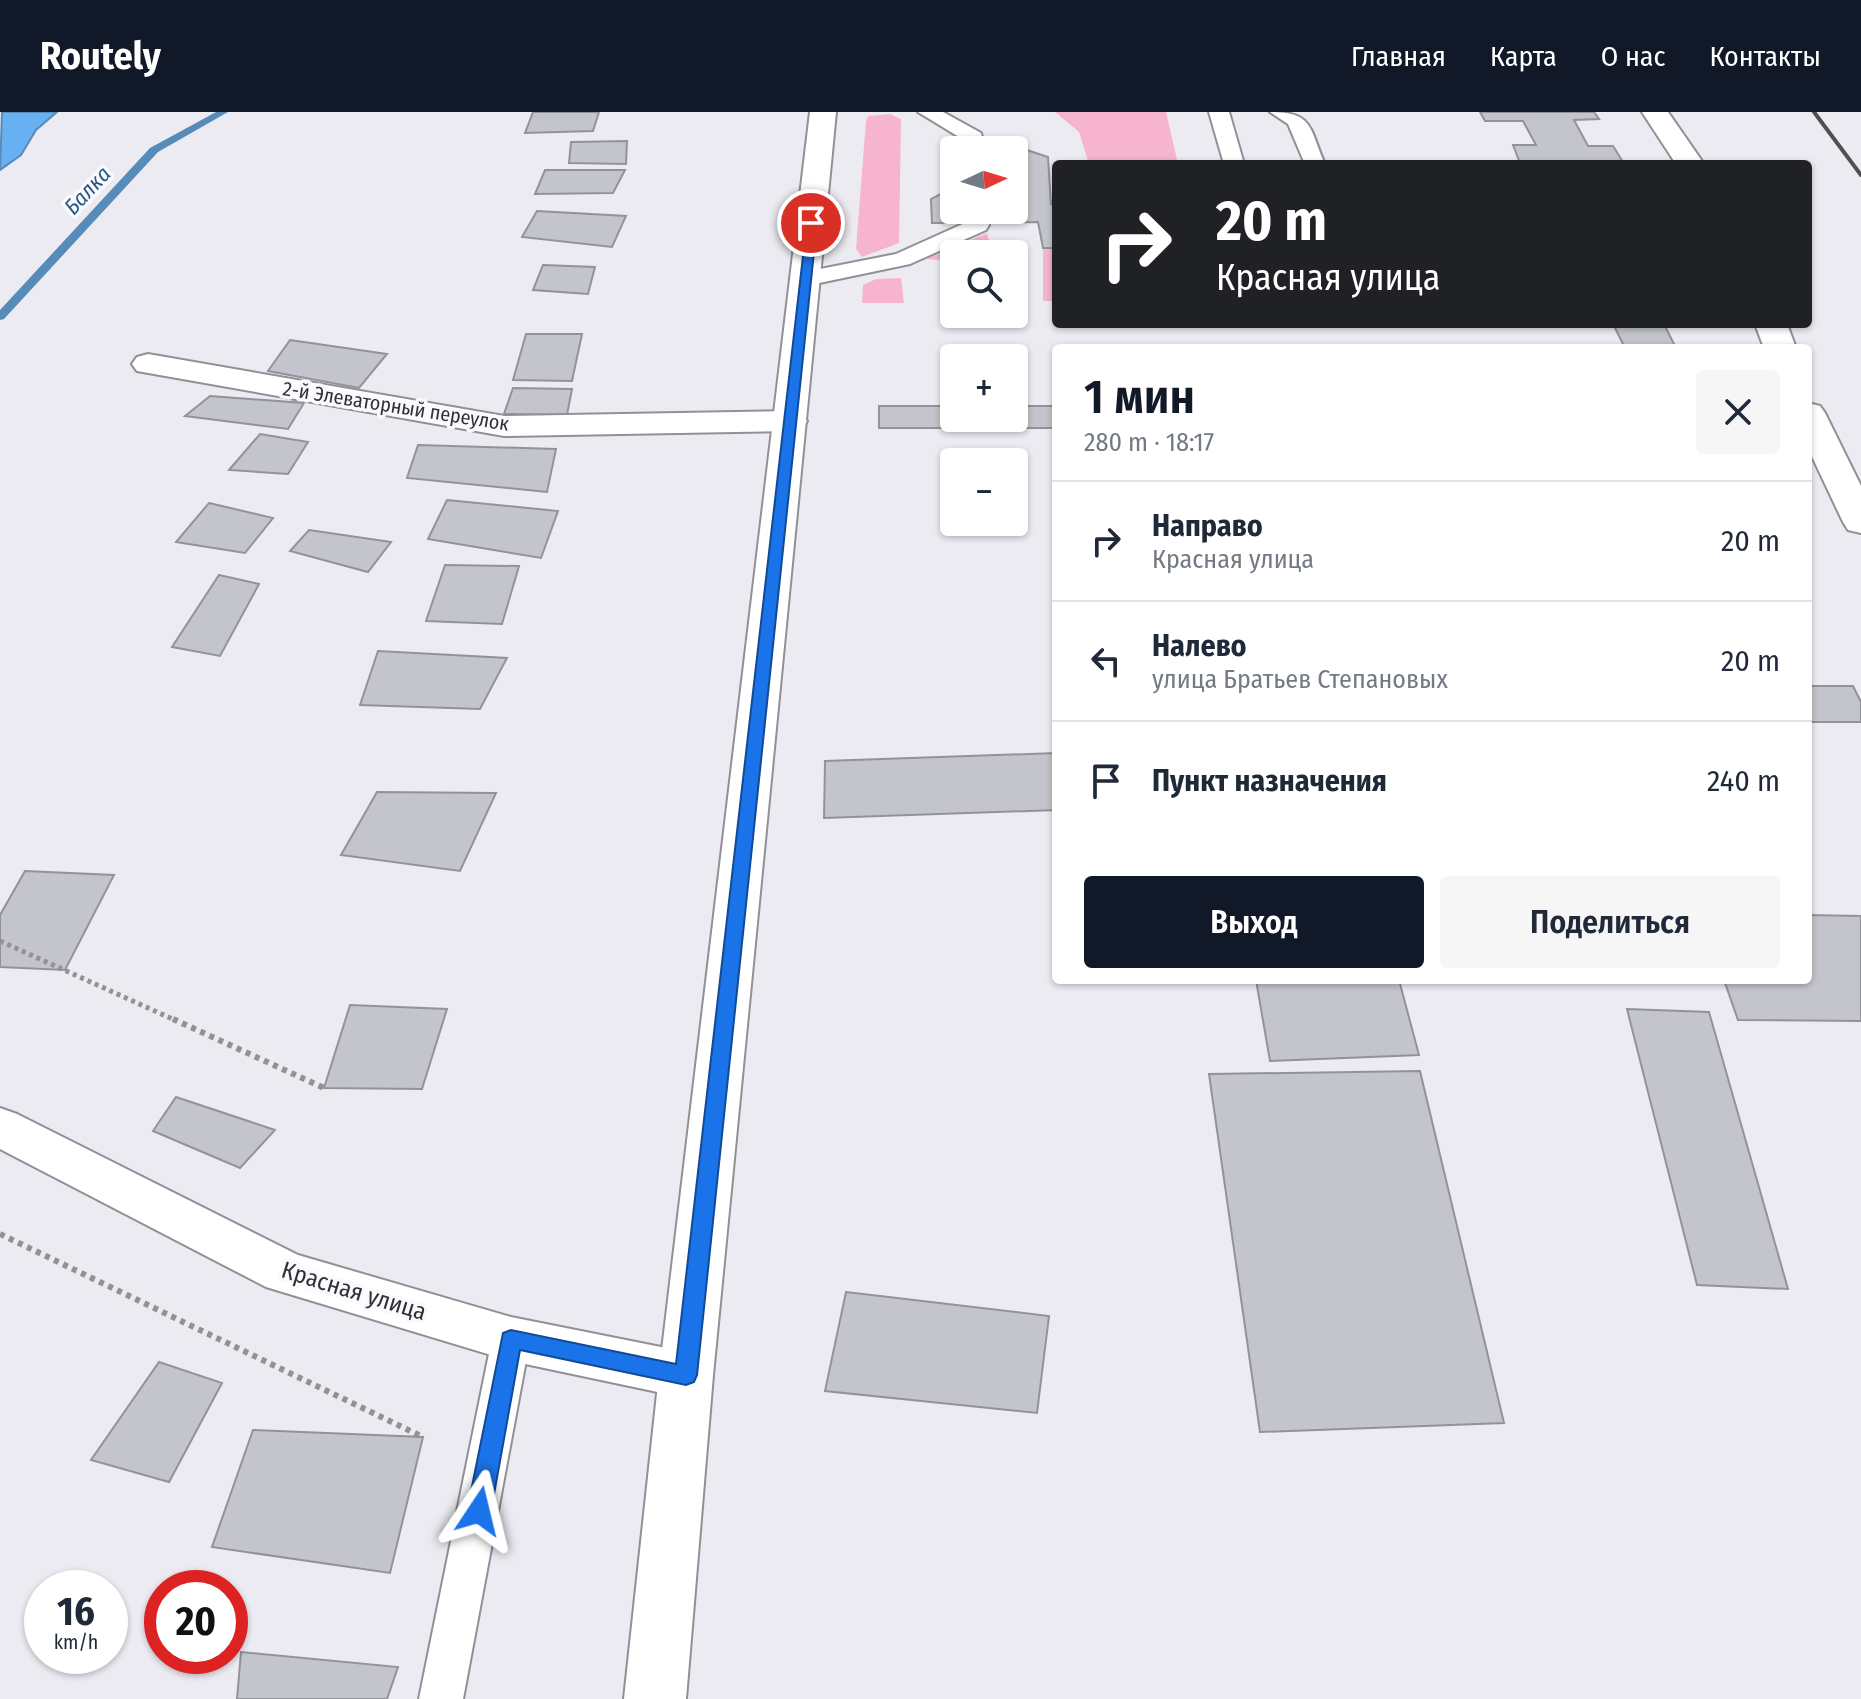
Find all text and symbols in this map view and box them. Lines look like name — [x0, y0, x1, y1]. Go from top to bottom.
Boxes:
text: Routely — [40, 33, 161, 79]
text: Главная — [1351, 40, 1446, 73]
text: Карта — [1490, 40, 1557, 73]
text: О нас — [1601, 40, 1666, 73]
text: Контакты — [1710, 40, 1821, 73]
north arrow — [940, 136, 1028, 224]
map controls — [940, 136, 1028, 536]
water label: Балка — [58, 161, 116, 220]
text: 20 m — [1216, 188, 1327, 255]
pin — [777, 189, 845, 257]
icon: right — [1084, 192, 1188, 296]
icon: arrive — [789, 201, 833, 245]
button: search — [940, 240, 1028, 328]
text: Красная улица — [1216, 256, 1440, 300]
button: + — [940, 344, 1028, 432]
text: 1 мин — [1084, 368, 1195, 426]
button: close — [1696, 370, 1780, 454]
street label: 2-й Элеваторный переулок — [281, 376, 511, 436]
text: 280 m · 18:17 — [1084, 427, 1214, 458]
button: − — [940, 448, 1028, 536]
text: Направо — [1152, 508, 1263, 544]
icon: right — [1084, 519, 1128, 563]
text: 20 m — [1721, 523, 1780, 559]
text: Красная улица — [1152, 544, 1314, 575]
text: Налево — [1152, 628, 1247, 664]
icon: left — [1084, 639, 1128, 683]
text: 20 m — [1721, 643, 1780, 679]
text: улица Братьев Степановых — [1152, 664, 1448, 695]
icon: arrive — [1084, 759, 1128, 803]
text: Пункт назначения — [1152, 763, 1387, 799]
text: 240 m — [1707, 763, 1780, 799]
button: Выход — [1084, 876, 1424, 968]
button: Поделиться — [1440, 876, 1780, 968]
street label: Красная улица — [278, 1256, 430, 1326]
position arrow — [437, 1469, 521, 1553]
speed limit sign: 20 — [144, 1570, 248, 1674]
text: 16 — [57, 1588, 95, 1636]
text: km/h — [54, 1630, 98, 1654]

